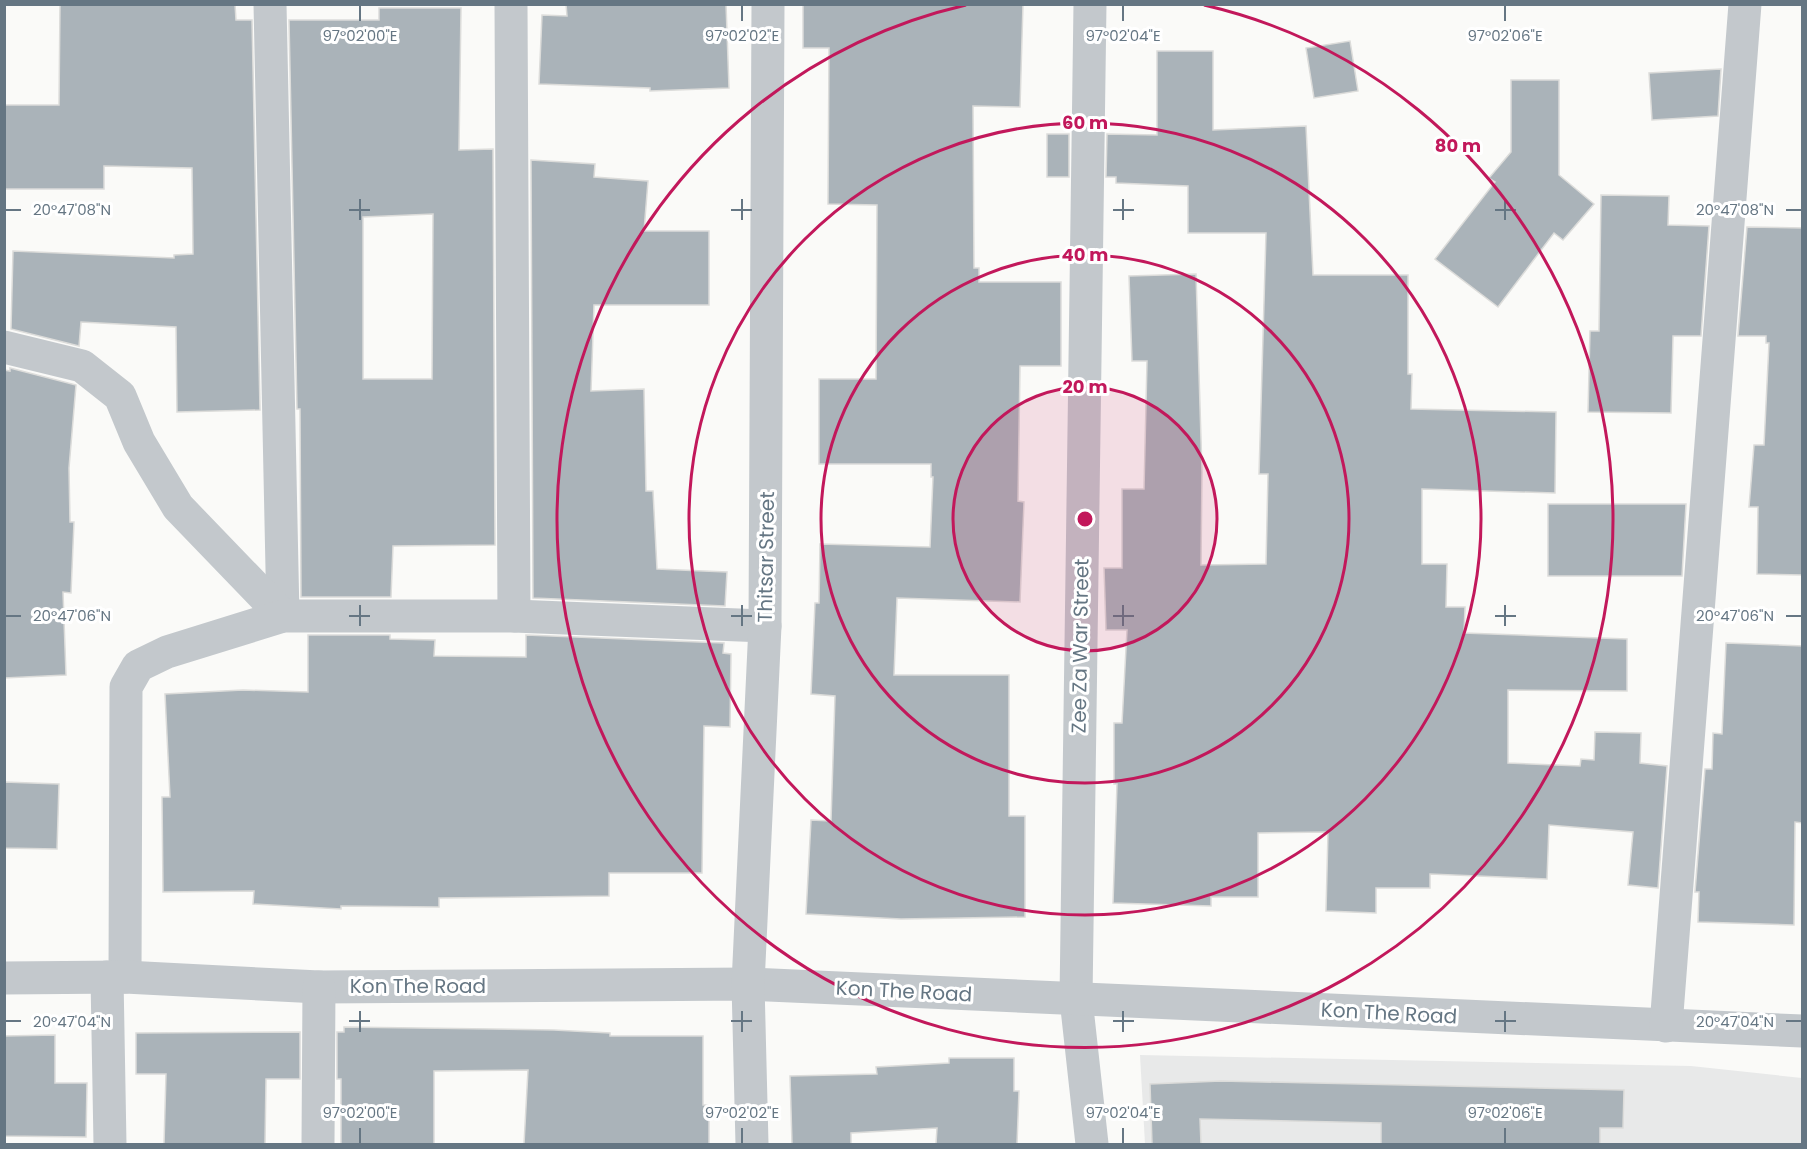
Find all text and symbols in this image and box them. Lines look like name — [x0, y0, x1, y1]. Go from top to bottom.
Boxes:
text: 97°02'00"E — [322, 25, 398, 46]
text: 97°02'02"E — [705, 25, 779, 46]
text: 97°02'04"E — [1085, 25, 1161, 46]
text: 97°02'06"E — [1467, 25, 1543, 46]
text: 60 m — [1062, 110, 1108, 135]
text: 80 m — [1435, 133, 1481, 158]
text: 20°47'08"N — [33, 199, 111, 220]
text: 20°47'08"N — [1696, 199, 1774, 220]
text: 40 m — [1062, 242, 1108, 267]
text: 20 m — [1063, 374, 1107, 399]
street label: Thitsar Street — [751, 491, 781, 623]
centre of rings — [1075, 509, 1095, 529]
street label: Zee Za War Street — [1064, 558, 1096, 734]
text: 20°47'06"N — [33, 605, 111, 626]
text: 20°47'06"N — [1696, 605, 1774, 626]
street label: Kon The Road — [350, 972, 486, 1000]
street label: Kon The Road — [835, 973, 973, 1009]
street label: Kon The Road — [1320, 995, 1458, 1031]
text: 20°47'04"N — [33, 1011, 111, 1032]
text: 20°47'04"N — [1696, 1011, 1774, 1032]
text: 97°02'00"E — [322, 1102, 398, 1123]
text: 97°02'02"E — [705, 1102, 779, 1123]
text: 97°02'04"E — [1085, 1102, 1161, 1123]
text: 97°02'06"E — [1467, 1102, 1543, 1123]

